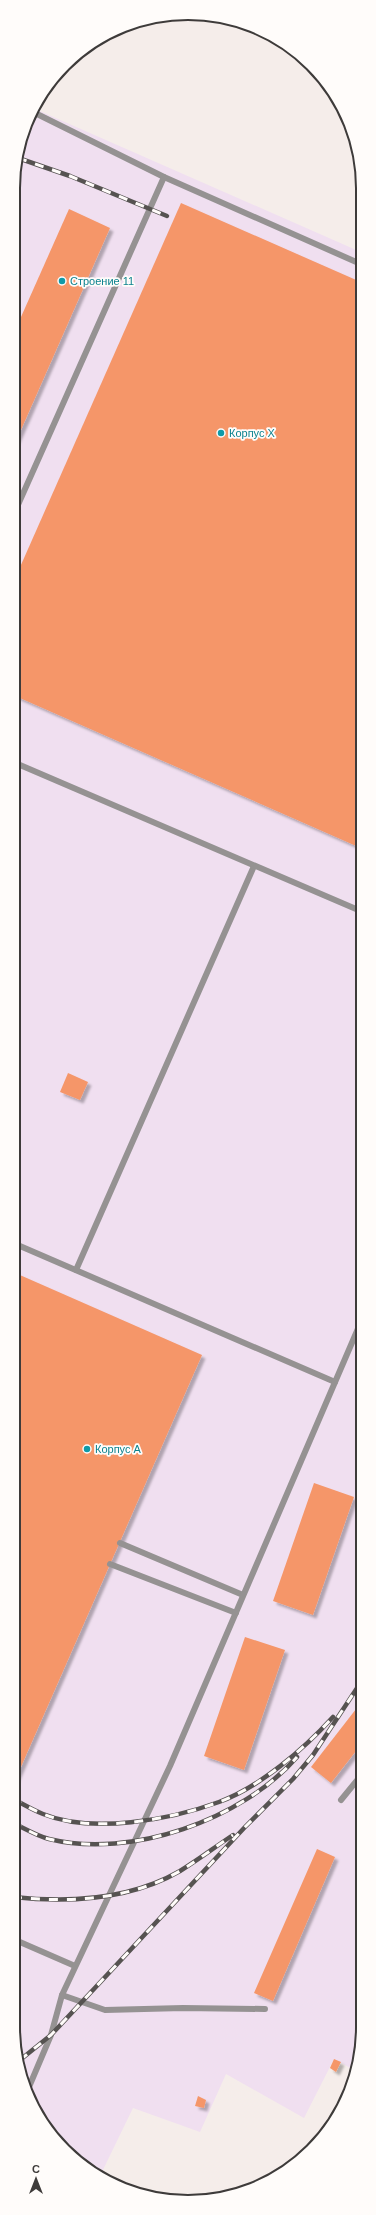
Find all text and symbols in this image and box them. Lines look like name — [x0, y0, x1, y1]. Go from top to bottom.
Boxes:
place label: Строение 11 — [70, 275, 134, 287]
marker: Строение 11 — [57, 276, 67, 286]
place label: Корпус Х — [229, 427, 276, 439]
marker: Корпус Х — [216, 428, 226, 438]
place label: Корпус А — [95, 1443, 142, 1455]
marker: Корпус А — [82, 1444, 92, 1454]
north arrow — [16, 2159, 56, 2199]
text: С — [32, 2163, 40, 2175]

